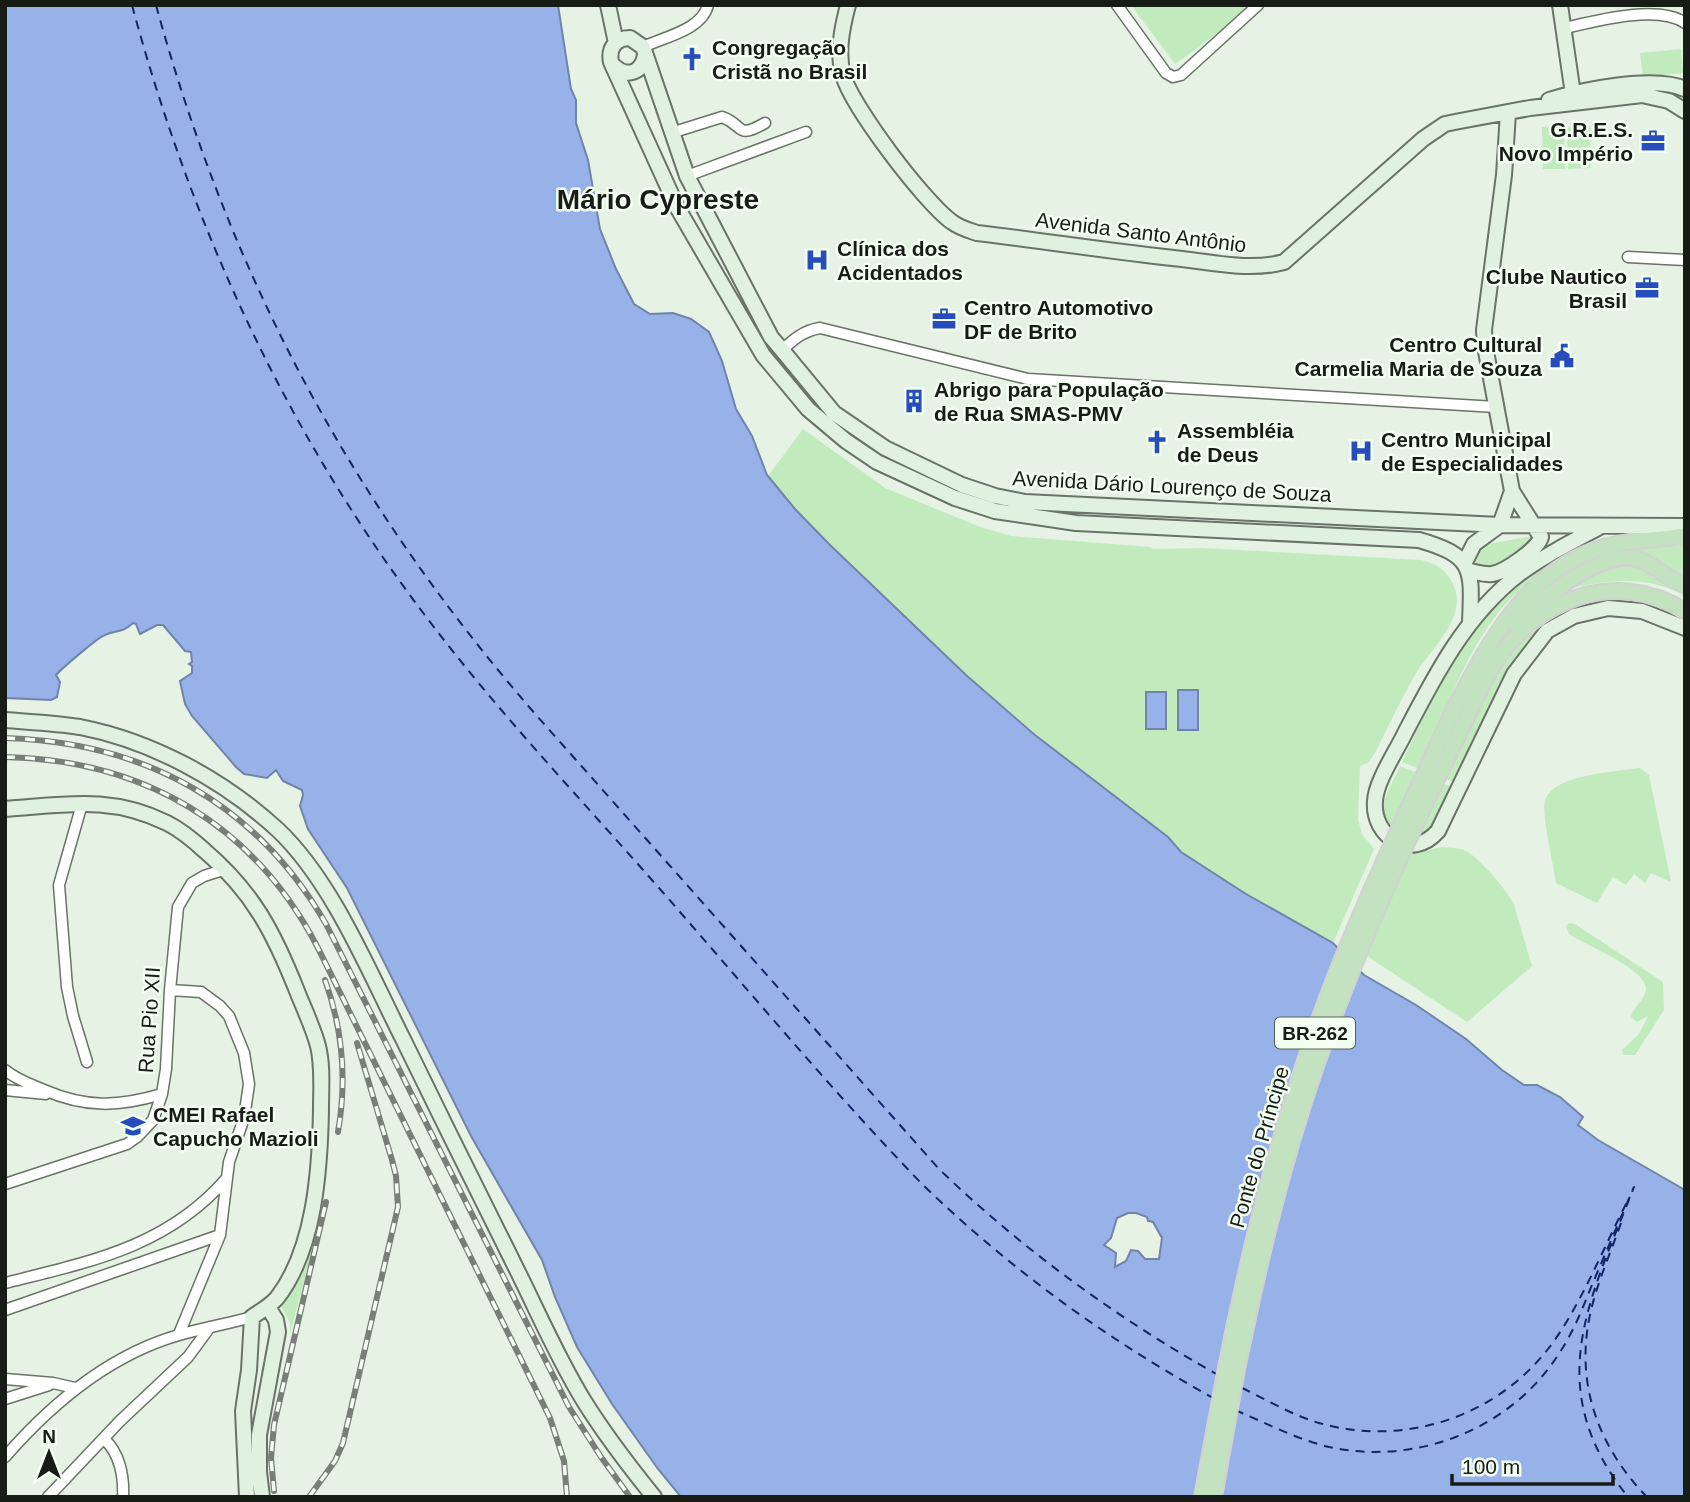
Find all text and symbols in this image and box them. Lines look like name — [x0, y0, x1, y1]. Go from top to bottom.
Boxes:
place label: Congregação Cristã no Brasil — [712, 36, 867, 83]
church icon: Congregação Cristã no Brasil — [678, 45, 706, 73]
place label: G.R.E.S. Novo Império — [1499, 118, 1633, 165]
office icon: G.R.E.S. Novo Império — [1639, 127, 1667, 155]
district label: Mário Cypreste — [557, 184, 759, 215]
street label: Avenida Santo Antônio — [1034, 208, 1248, 256]
place label: Clínica dos Acidentados — [837, 237, 963, 284]
hospital icon: Clínica dos Acidentados — [803, 246, 831, 274]
place label: Clube Nautico Brasil — [1486, 265, 1627, 312]
office icon: Clube Nautico Brasil — [1633, 274, 1661, 302]
place label: Centro Automotivo DF de Brito — [964, 296, 1153, 343]
office icon: Centro Automotivo DF de Brito — [930, 305, 958, 333]
place label: Centro Cultural Carmelia Maria de Souza — [1295, 333, 1542, 380]
public building icon: Centro Cultural Carmelia Maria de Souza — [1548, 342, 1576, 370]
place label: Abrigo para População de Rua SMAS-PMV — [934, 378, 1164, 425]
building icon: Abrigo para População de Rua SMAS-PMV — [900, 387, 928, 415]
place label: Assembléia de Deus — [1177, 419, 1294, 466]
church icon: Assembléia de Deus — [1143, 428, 1171, 456]
place label: Centro Municipal de Especialidades — [1381, 428, 1563, 475]
hospital icon: Centro Municipal de Especialidades — [1347, 437, 1375, 465]
street label: Avenida Dário Lourenço de Souza — [1012, 466, 1332, 506]
street label: Rua Pio XII — [134, 966, 164, 1074]
road number: BR-262 — [1275, 1018, 1355, 1049]
street label: Ponte do Príncipe — [1225, 1064, 1293, 1230]
place label: CMEI Rafael Capucho Mazioli — [153, 1103, 319, 1150]
school or university icon: CMEI Rafael Capucho Mazioli — [119, 1112, 147, 1140]
north arrow — [14, 1418, 84, 1488]
text: N — [42, 1426, 56, 1447]
scale bar — [1452, 1442, 1613, 1486]
text: 100 m — [1462, 1455, 1520, 1478]

